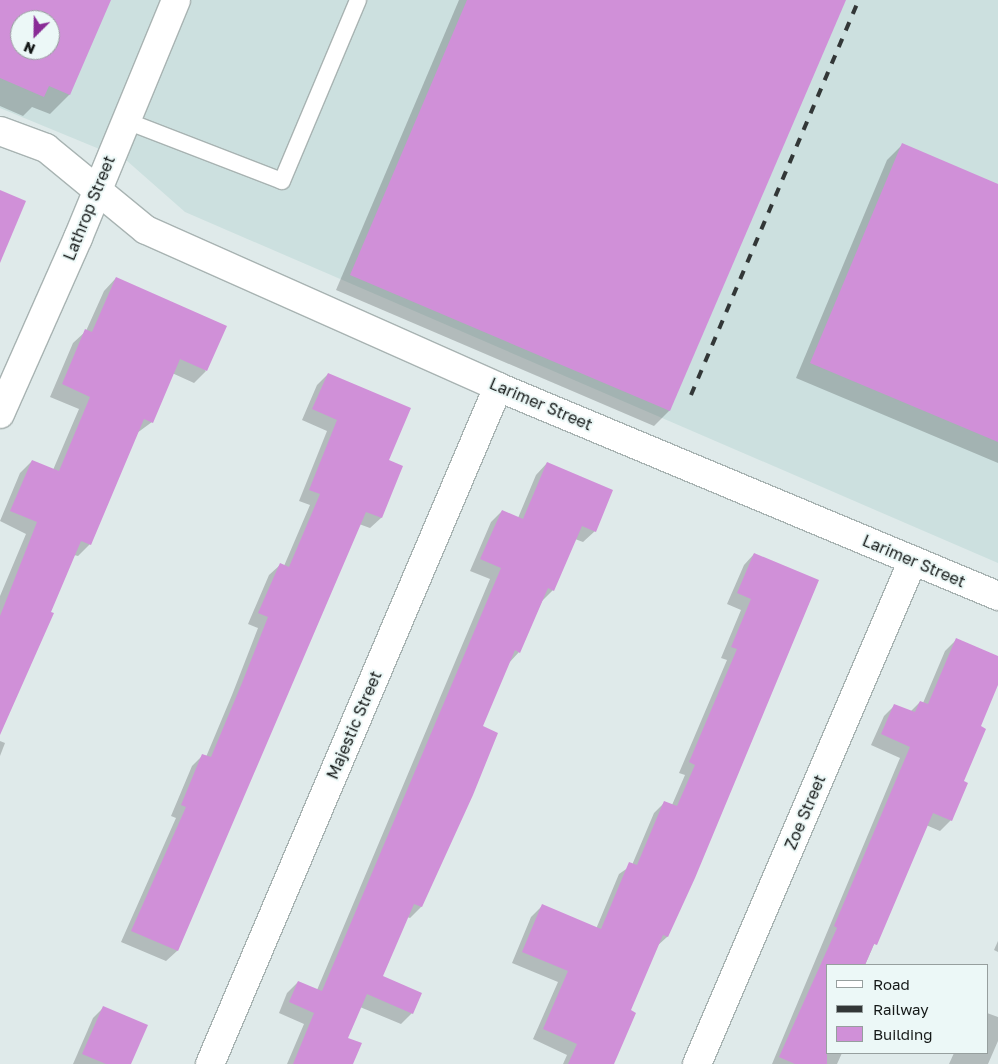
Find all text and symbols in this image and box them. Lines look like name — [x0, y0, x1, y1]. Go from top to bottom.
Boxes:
north arrow — [10, 10, 60, 60]
text: N — [21, 38, 38, 58]
street label: Lathrop Street — [59, 153, 119, 263]
street label: Larimer Street — [487, 374, 595, 434]
street label: Larimer Street — [860, 531, 968, 591]
street label: Majestic Street — [323, 668, 385, 782]
street label: Zoe Street — [781, 772, 829, 852]
legend — [826, 964, 988, 1054]
text: Road — [873, 975, 910, 993]
text: Railway — [873, 1000, 929, 1018]
text: Building — [873, 1025, 933, 1043]

